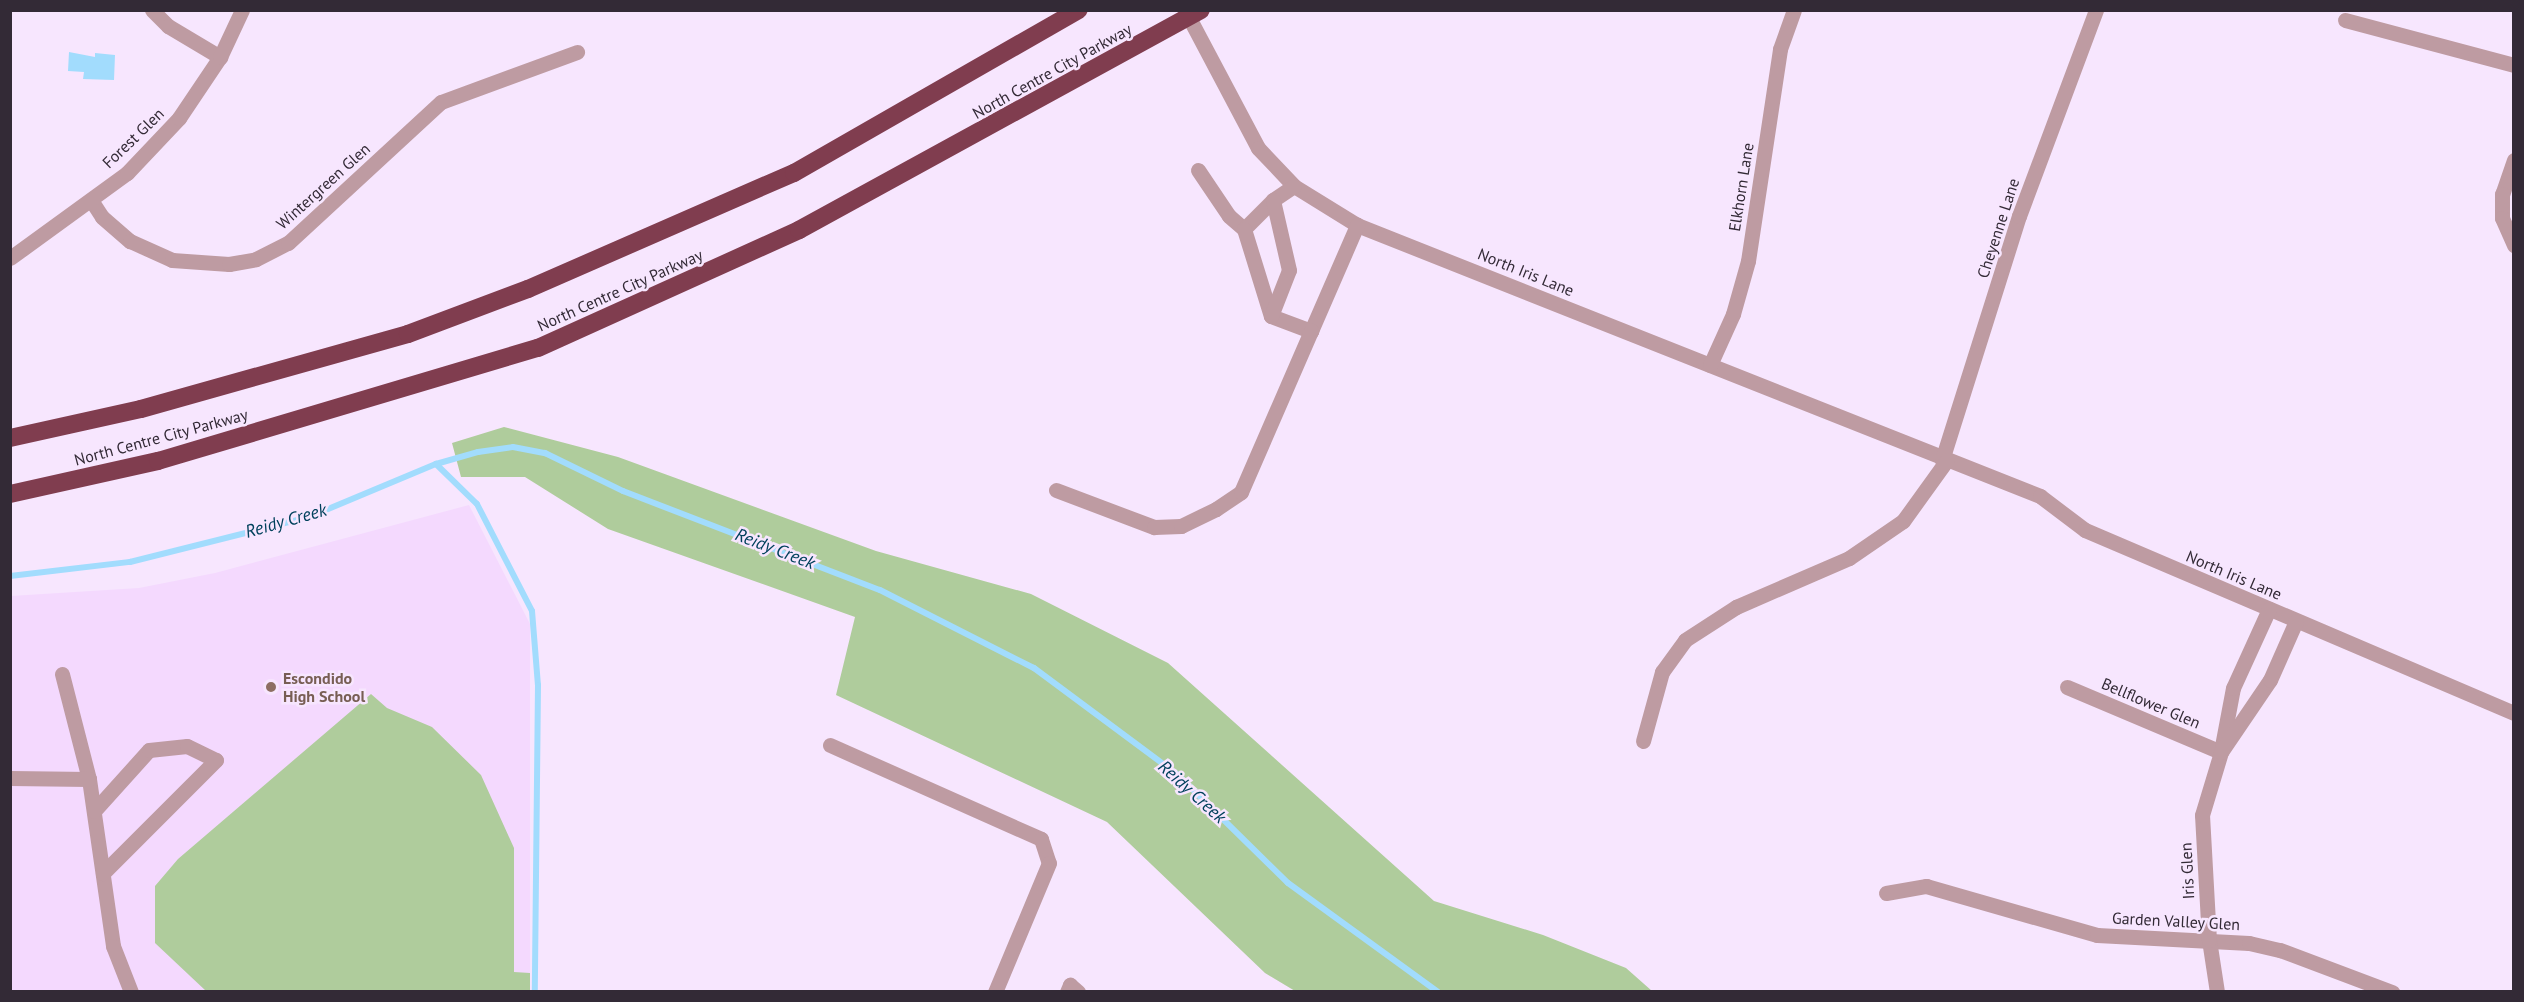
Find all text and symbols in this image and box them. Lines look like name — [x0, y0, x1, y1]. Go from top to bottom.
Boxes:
street label: North Centre City Parkway — [969, 19, 1135, 123]
street label: Forest Glen — [98, 104, 168, 172]
street label: Wintergreen Glen — [272, 139, 374, 233]
street label: Elkhorn Lane — [1725, 141, 1757, 233]
street label: Cheyenne Lane — [1973, 176, 2023, 280]
street label: North Iris Lane — [1475, 244, 1577, 300]
street label: North Centre City Parkway — [534, 245, 706, 335]
street label: North Centre City Parkway — [72, 404, 250, 470]
water label: Reidy Creek — [243, 499, 329, 543]
water label: Reidy Creek — [732, 524, 818, 574]
street label: North Iris Lane — [2183, 546, 2285, 604]
place label: Escondido High School — [283, 668, 365, 706]
street label: Bellflower Glen — [2099, 674, 2203, 732]
marker: Escondido High School — [264, 680, 278, 694]
water label: Reidy Creek — [1153, 756, 1231, 828]
street label: Iris Glen — [2176, 842, 2198, 900]
street label: Garden Valley Glen — [2111, 908, 2241, 934]

